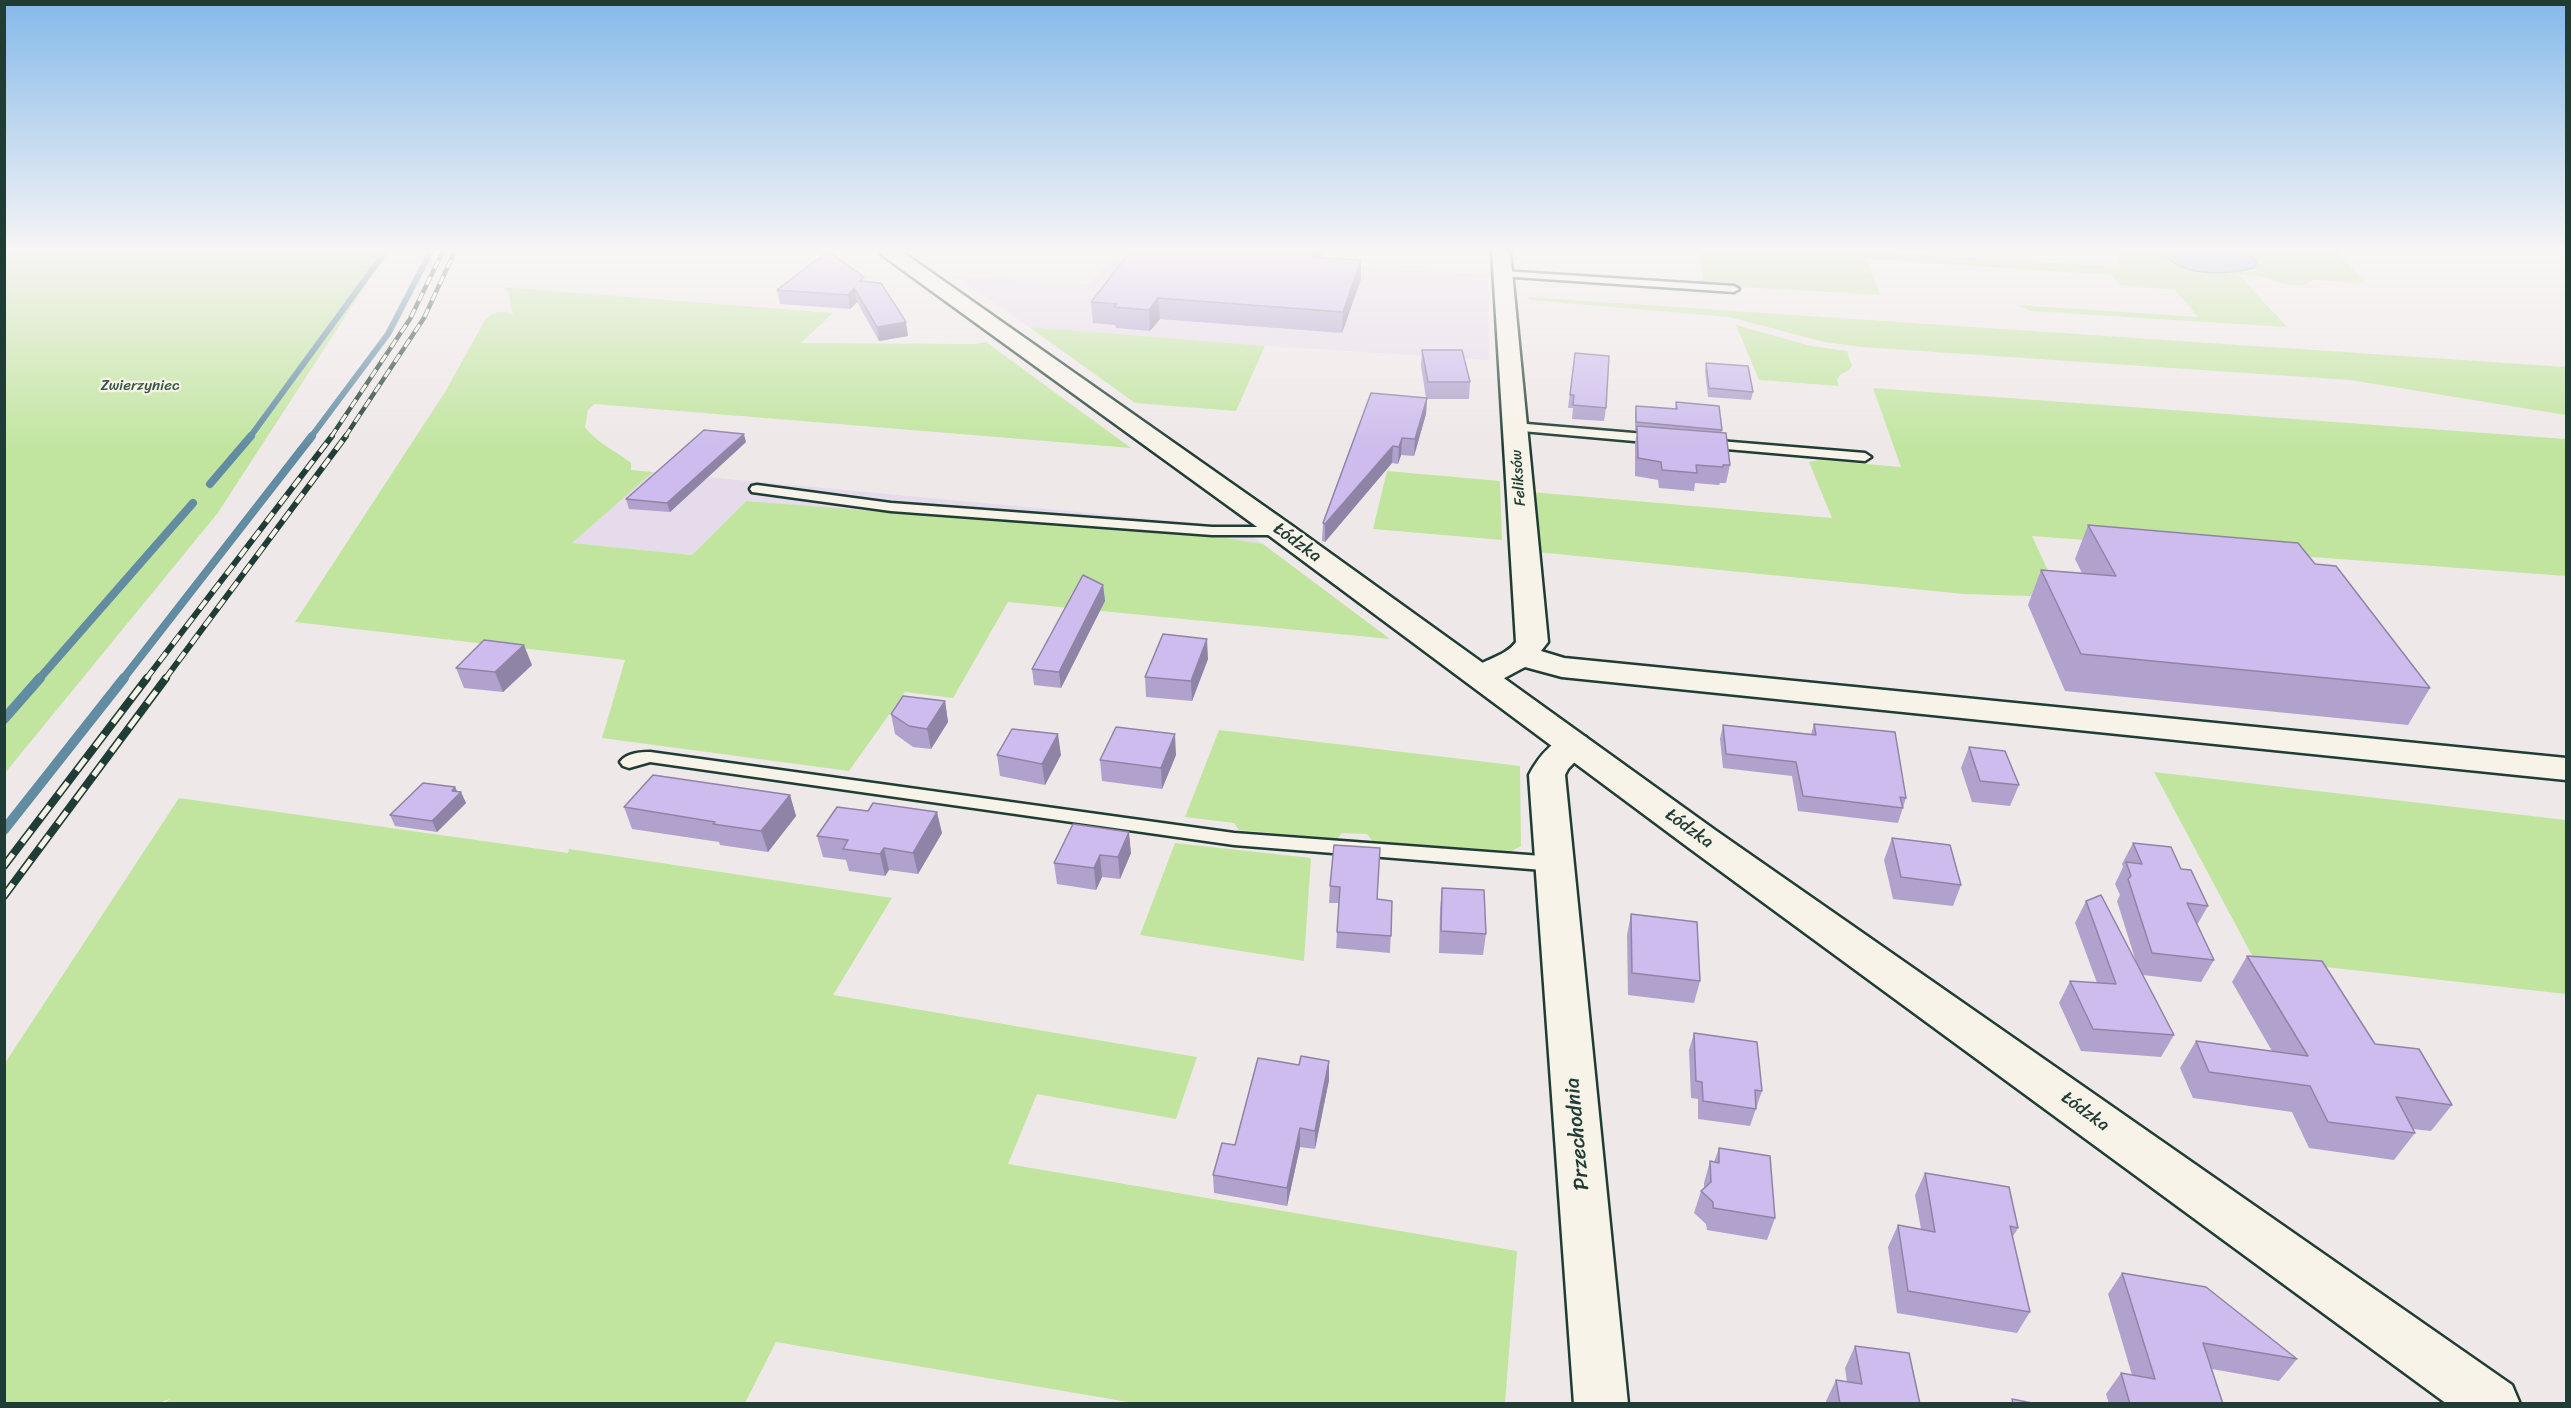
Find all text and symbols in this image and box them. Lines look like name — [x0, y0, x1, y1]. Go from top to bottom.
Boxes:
park label: Zwierzyniec — [101, 377, 179, 395]
street label: Feliksów — [1508, 449, 1530, 507]
street label: Łódzka — [1269, 518, 1325, 568]
street label: Łódzka — [1661, 804, 1717, 854]
street label: Przechodnia — [1561, 1077, 1595, 1191]
street label: Łódzka — [2057, 1087, 2113, 1137]

